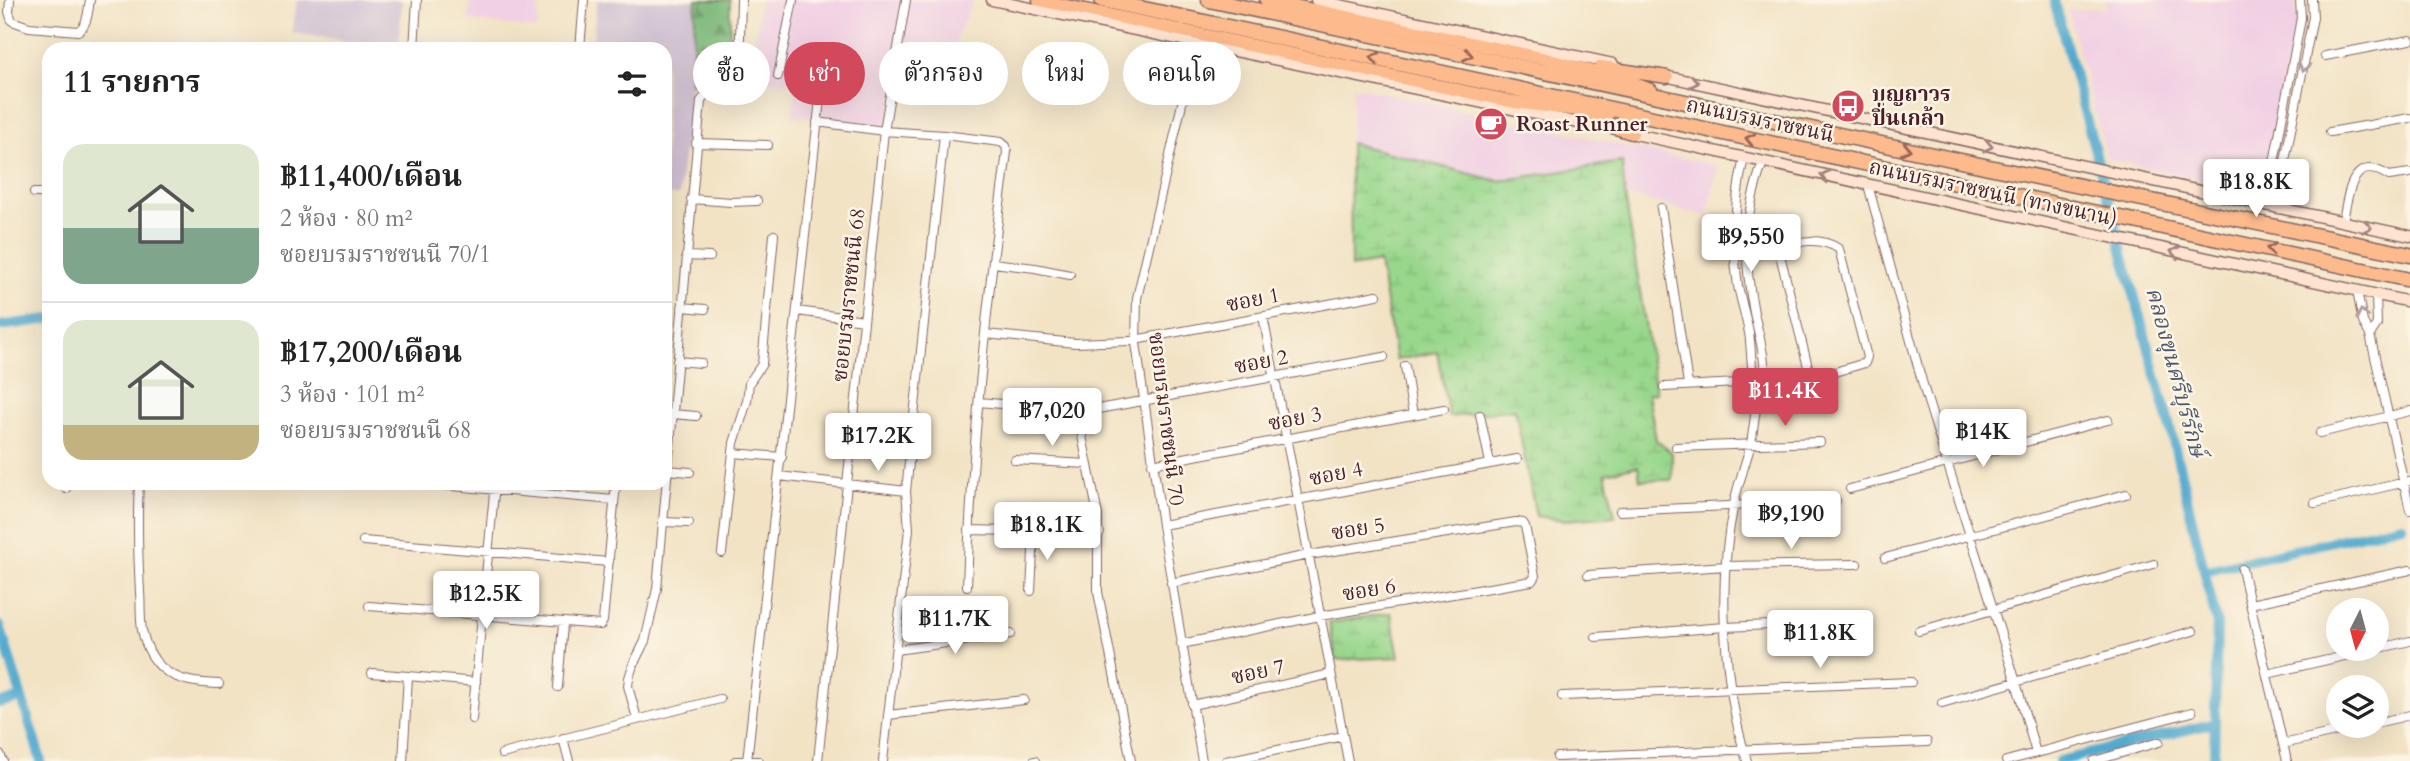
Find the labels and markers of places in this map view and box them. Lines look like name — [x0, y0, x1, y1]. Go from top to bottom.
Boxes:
place label: บุญถาวร ปิ่นเกล้า — [1871, 80, 1951, 133]
bus stop icon: บุญถาวร ปิ่นเกล้า — [1829, 87, 1867, 125]
cafe icon: Roast Runner — [1472, 105, 1510, 143]
place label: Roast Runner — [1516, 110, 1648, 139]
pin: ฿18.8K — [2199, 160, 2313, 219]
pin: ฿9,550 — [1694, 215, 1808, 274]
pin: ฿11.4K — [1728, 368, 1842, 428]
pin: ฿7,020 — [995, 388, 1109, 448]
pin: ฿14K — [1942, 410, 2024, 469]
pin: ฿17.2K — [821, 414, 935, 473]
pin: ฿9,190 — [1734, 491, 1848, 551]
pin: ฿18.1K — [990, 503, 1104, 562]
pin: ฿12.5K — [429, 572, 543, 631]
pin: ฿11.7K — [898, 596, 1012, 656]
pin: ฿11.8K — [1763, 610, 1877, 670]

